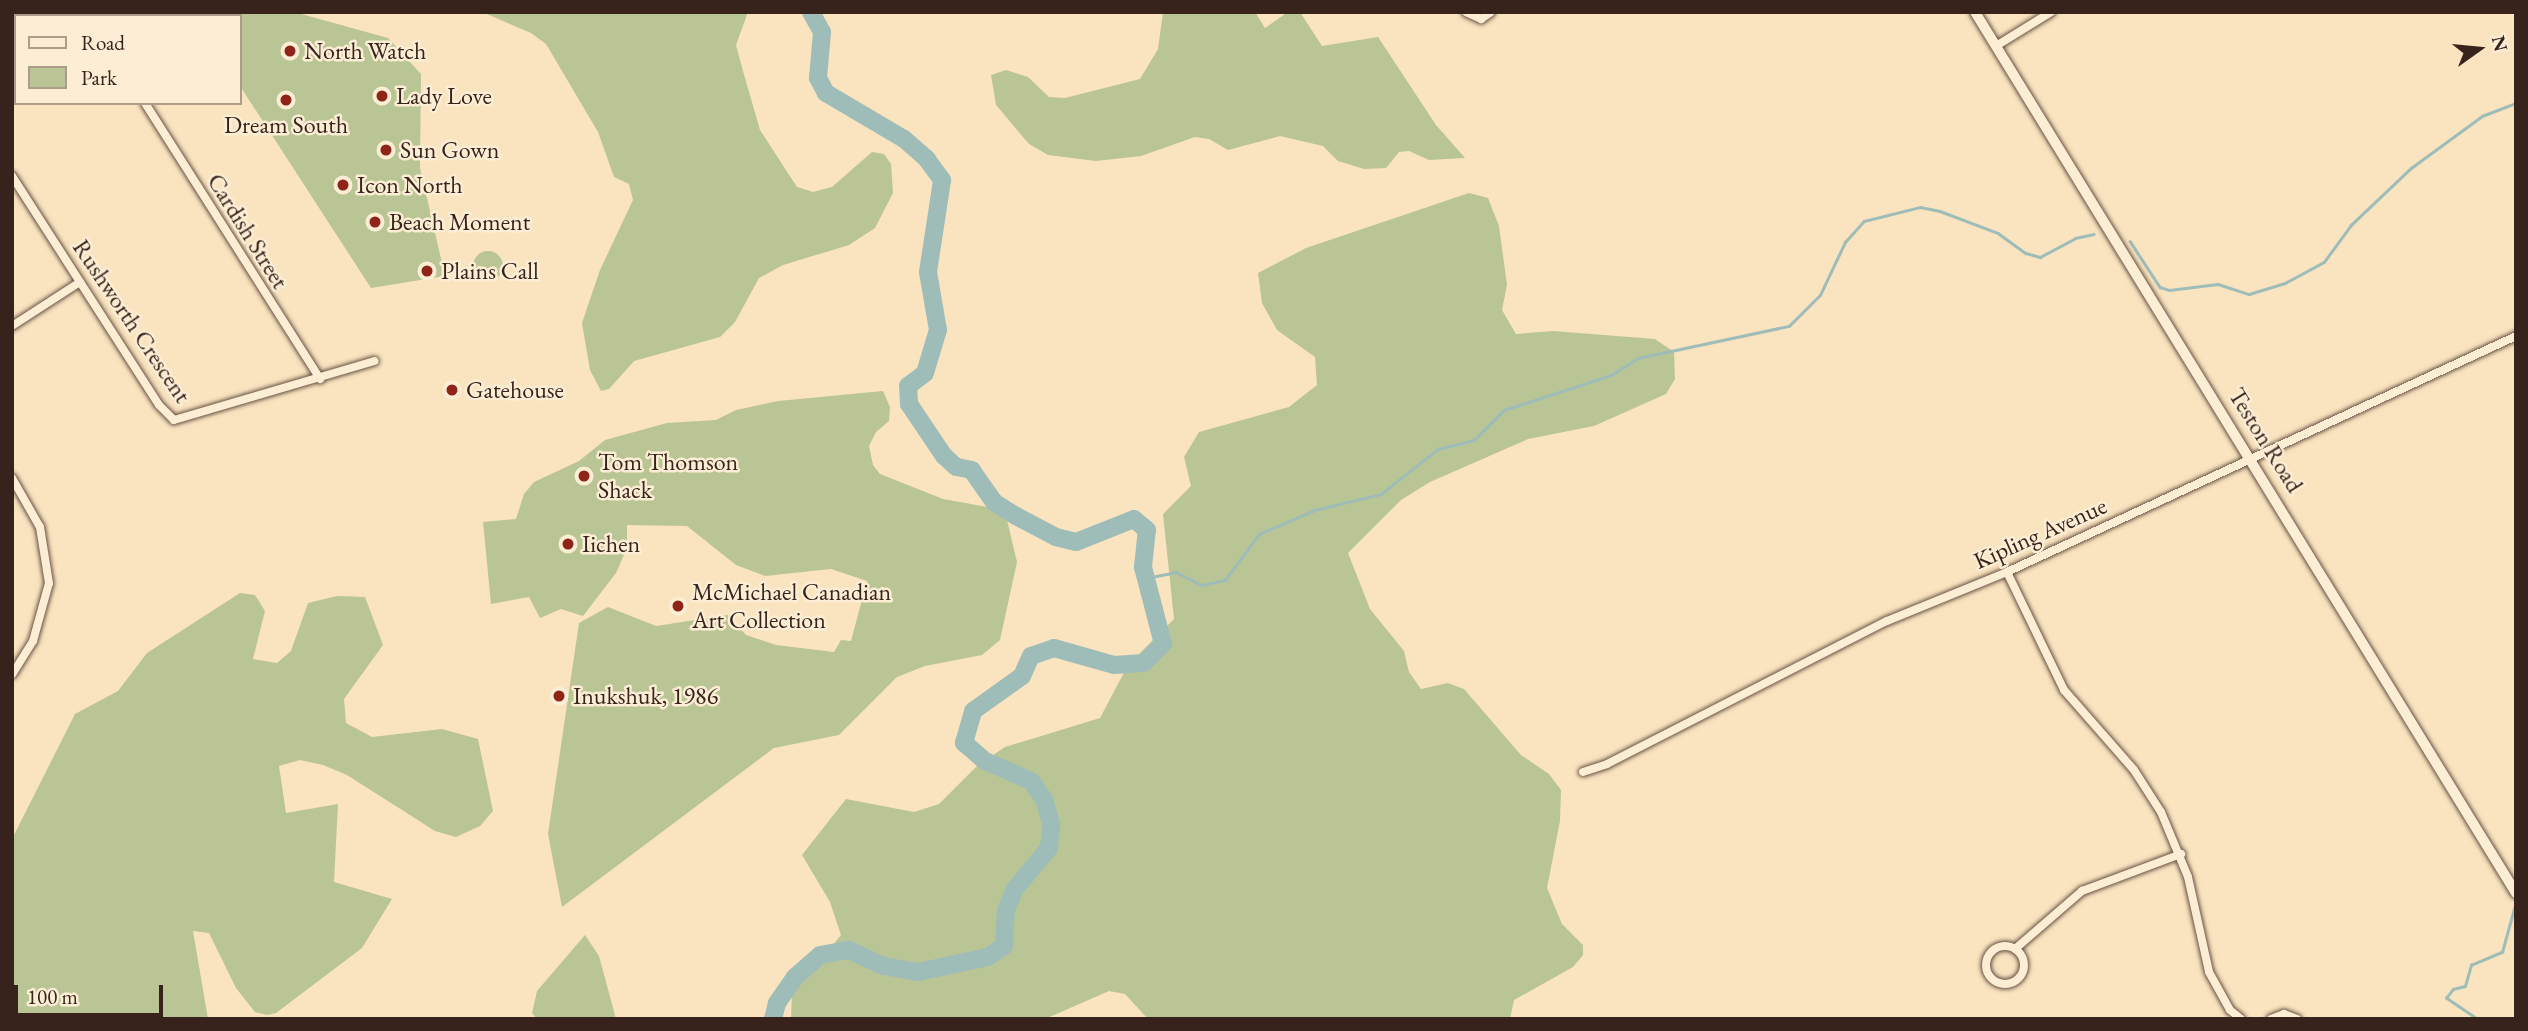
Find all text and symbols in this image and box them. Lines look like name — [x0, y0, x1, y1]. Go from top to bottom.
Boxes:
legend — [14, 14, 242, 105]
north arrow — [2444, 14, 2514, 84]
text: Road — [81, 29, 125, 56]
text: N — [2486, 33, 2514, 54]
place label: North Watch — [304, 37, 426, 65]
marker: North Watch — [282, 43, 298, 59]
text: Park — [81, 64, 117, 91]
place label: Lady Love — [396, 82, 492, 110]
marker: Lady Love — [374, 88, 390, 104]
marker: Dream South — [278, 92, 294, 108]
place label: Dream South — [224, 111, 348, 139]
place label: Sun Gown — [400, 136, 499, 164]
marker: Sun Gown — [378, 142, 394, 158]
street label: Cardish Street — [201, 168, 295, 294]
place label: Icon North — [357, 171, 463, 199]
marker: Icon North — [335, 177, 351, 193]
place label: Beach Moment — [389, 208, 530, 236]
marker: Beach Moment — [367, 214, 383, 230]
street label: Rushworth Crescent — [67, 234, 197, 408]
place label: Plains Call — [441, 257, 539, 285]
marker: Plains Call — [419, 263, 435, 279]
place label: Gatehouse — [466, 376, 564, 404]
marker: Gatehouse — [444, 382, 460, 398]
street label: Teston Road — [2223, 382, 2309, 498]
place label: Tom Thomson Shack — [598, 448, 738, 504]
marker: Tom Thomson Shack — [576, 468, 592, 484]
street label: Kipling Avenue — [1969, 491, 2111, 575]
place label: Iichen — [582, 530, 640, 558]
marker: Iichen — [560, 536, 576, 552]
place label: McMichael Canadian Art Collection — [692, 578, 891, 634]
marker: McMichael Canadian Art Collection — [670, 598, 686, 614]
place label: Inukshuk, 1986 — [573, 682, 718, 710]
marker: Inukshuk, 1986 — [551, 688, 567, 704]
scale bar — [18, 972, 166, 1016]
text: 100 m — [27, 983, 78, 1010]

